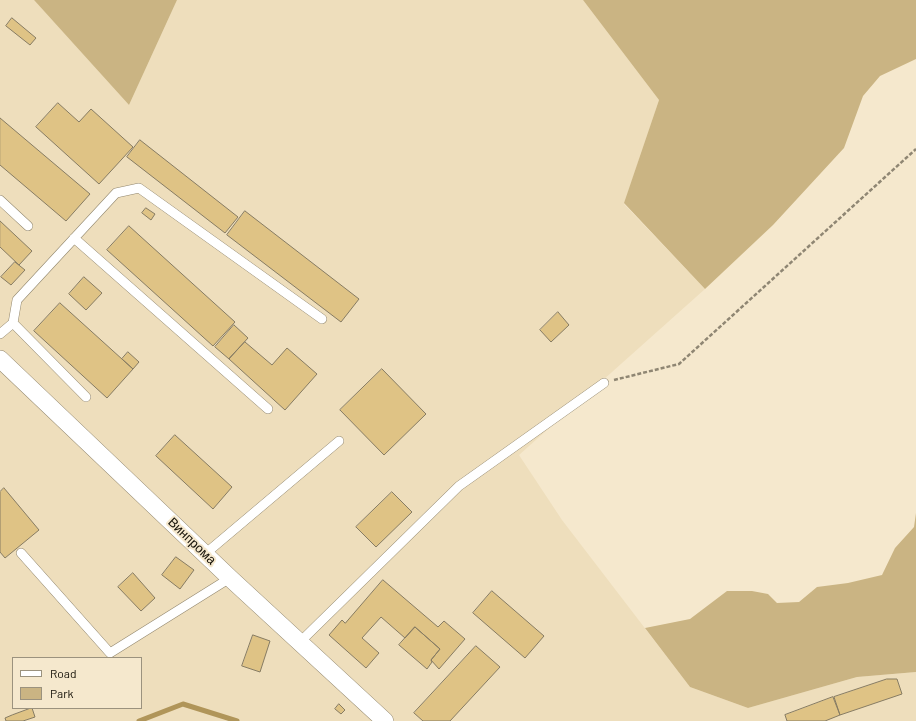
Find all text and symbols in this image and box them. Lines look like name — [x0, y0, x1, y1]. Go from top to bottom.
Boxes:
street label: Винпрома — [165, 514, 219, 568]
legend — [12, 657, 142, 709]
text: Road — [50, 666, 77, 680]
text: Park — [50, 686, 74, 700]

